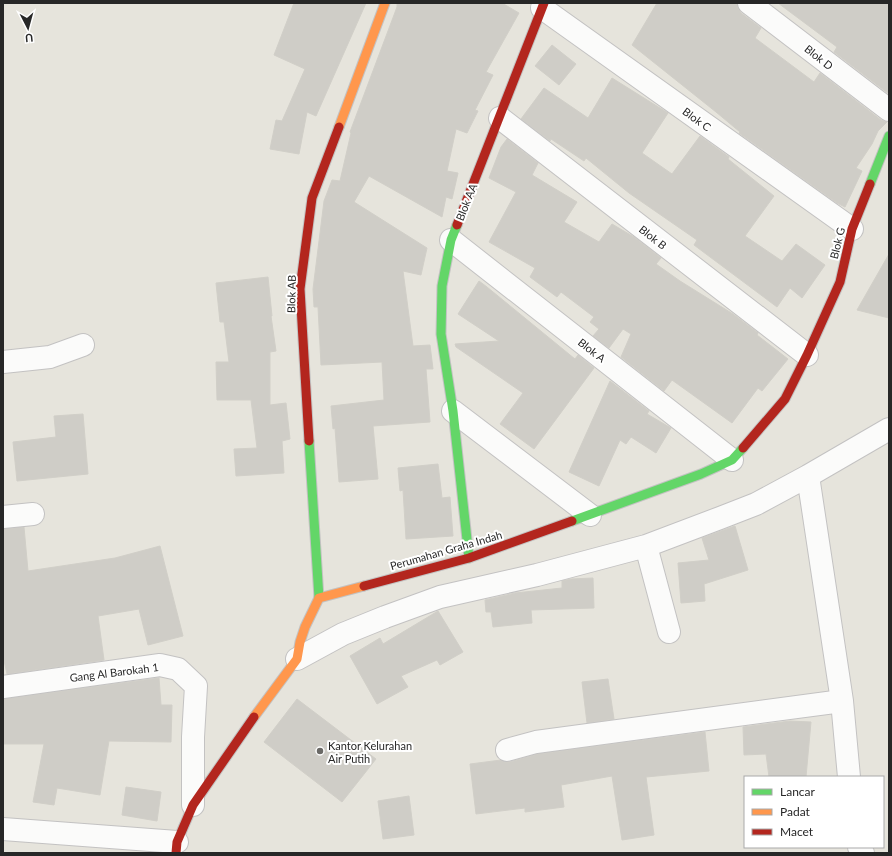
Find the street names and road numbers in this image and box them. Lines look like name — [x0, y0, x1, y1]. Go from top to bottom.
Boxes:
street label: Blok D — [802, 42, 836, 72]
street label: Blok C — [680, 104, 714, 134]
street label: Blok AA — [453, 181, 479, 222]
street label: Blok B — [637, 222, 669, 252]
street label: Blok G — [827, 226, 847, 260]
street label: Blok AB — [284, 275, 298, 313]
street label: Blok A — [576, 335, 609, 365]
street label: Perumahan Graha Indah — [388, 528, 504, 572]
street label: Gang Al Barokah 1 — [69, 660, 159, 684]

